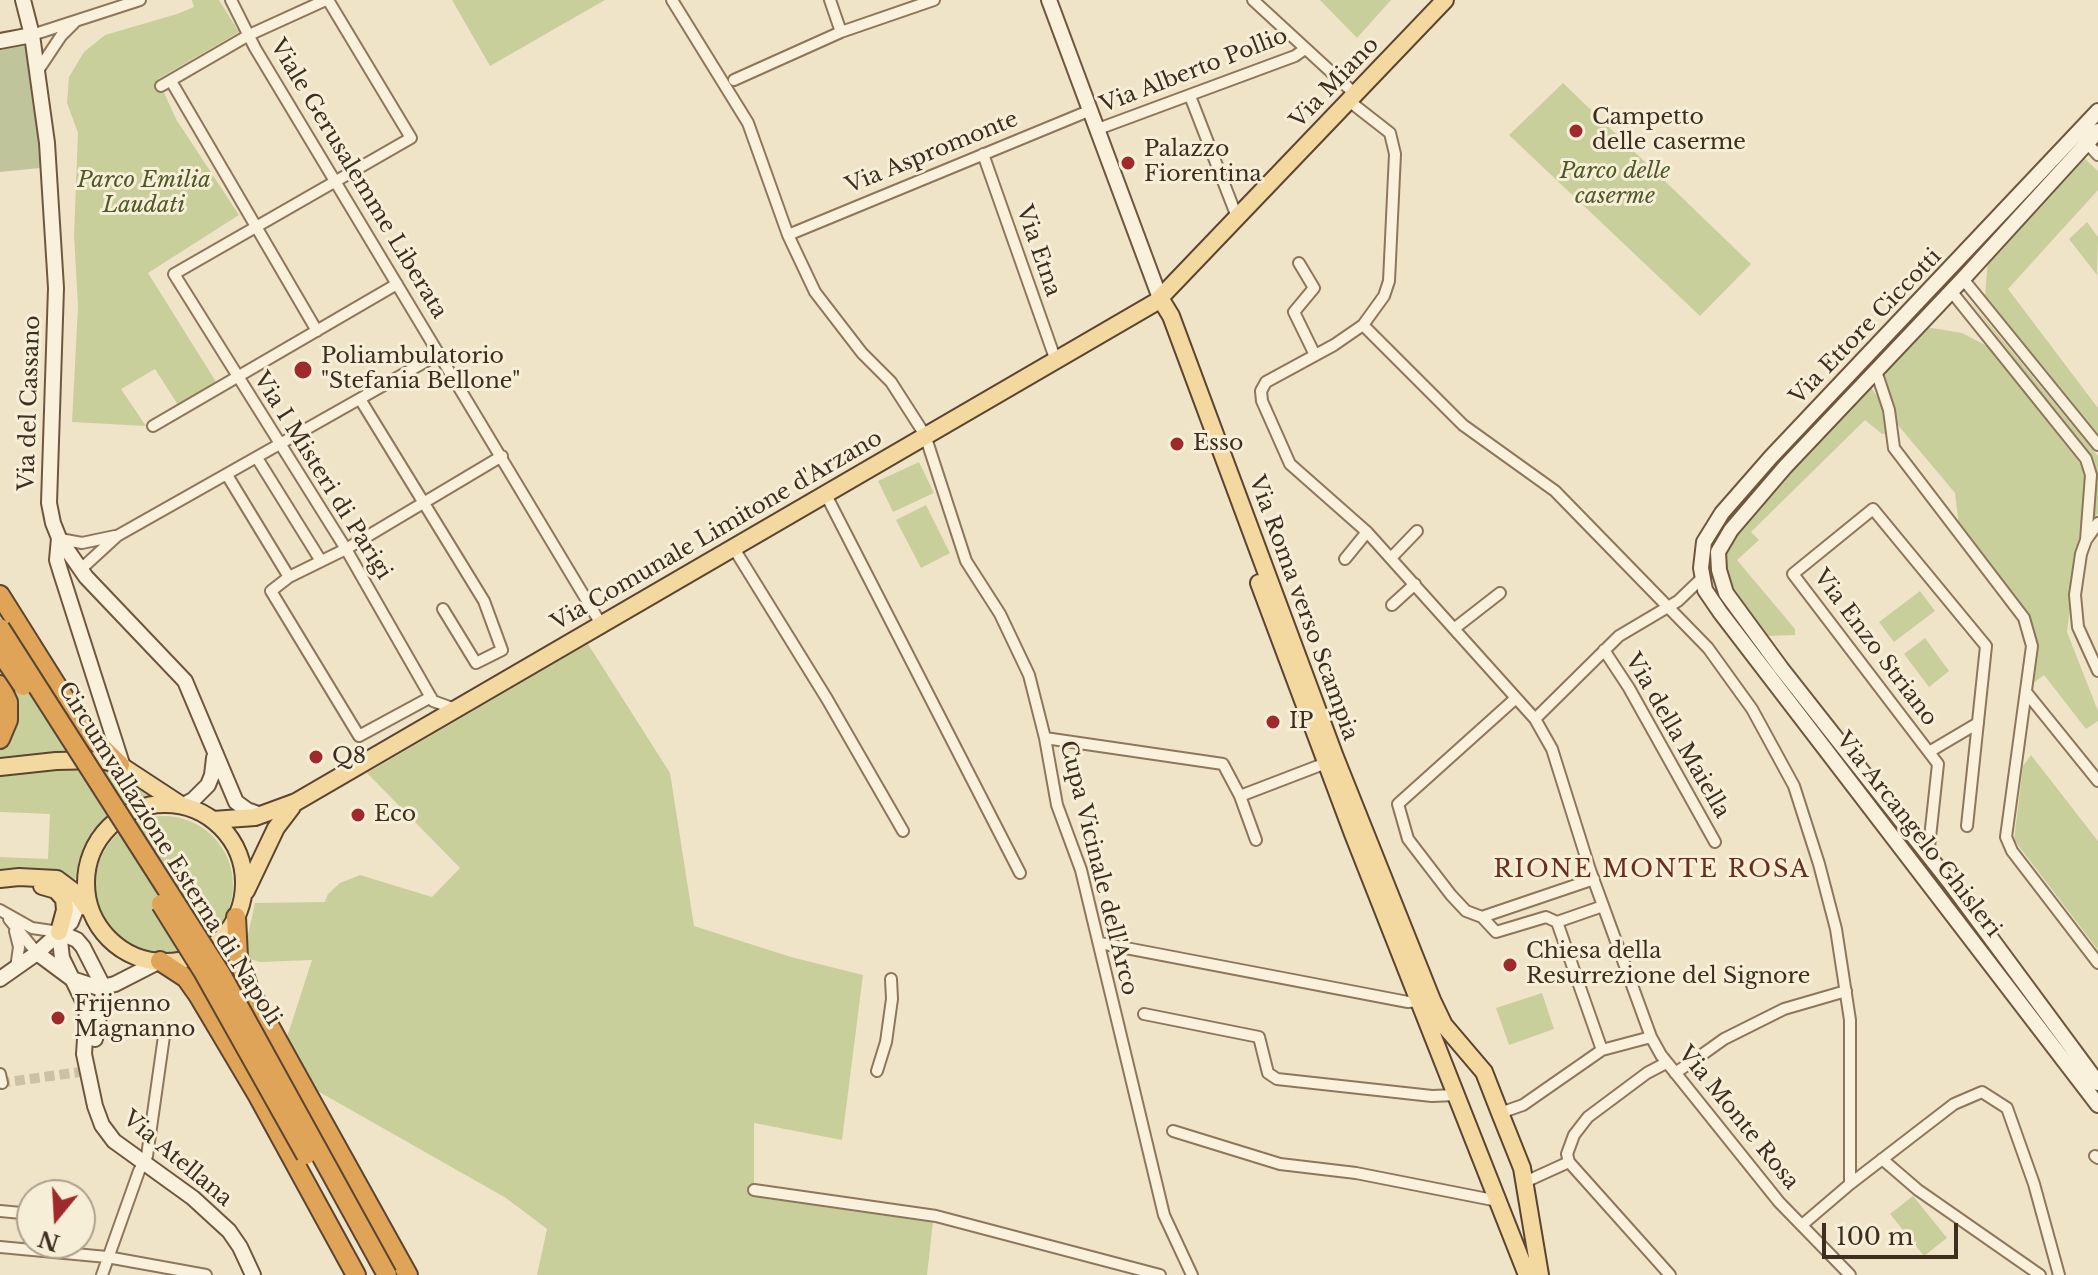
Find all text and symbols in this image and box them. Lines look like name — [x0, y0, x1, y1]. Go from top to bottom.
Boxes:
street label: Via Alberto Pollio — [1097, 23, 1291, 119]
street label: Via Miano — [1285, 32, 1385, 134]
street label: Viale Gerusalemme Liberata — [264, 34, 452, 324]
place label: Campetto delle caserme — [1592, 105, 1746, 156]
street label: Via Aspromonte — [842, 106, 1022, 200]
marker: Campetto delle caserme — [1567, 122, 1585, 140]
place label: Palazzo Fiorentina — [1144, 137, 1262, 188]
marker: Palazzo Fiorentina — [1119, 154, 1137, 172]
park label: Parco delle caserme — [1560, 159, 1670, 210]
park label: Parco Emilia Laudati — [77, 168, 211, 220]
street label: Via Etna — [1010, 202, 1066, 300]
street label: Via Ettore Ciccotti — [1785, 244, 1947, 410]
street label: Via del Cassano — [14, 315, 46, 491]
place label: Poliambulatorio "Stefania Bellone" — [321, 344, 520, 396]
marker: Poliambulatorio "Stefania Bellone" — [292, 359, 314, 381]
street label: Via I Misteri di Parigi — [247, 367, 397, 585]
street label: Via Comunale Limitone d'Arzano — [547, 425, 887, 637]
place label: Esso — [1193, 431, 1243, 457]
marker: Esso — [1168, 435, 1186, 453]
street label: Via Roma verso Scampia — [1243, 472, 1363, 744]
street label: Via Enzo Striano — [1808, 564, 1942, 732]
street label: Via della Maiella — [1619, 649, 1735, 823]
street label: Circumvallazione Esterna di Napoli — [52, 677, 286, 1031]
place label: IP — [1289, 709, 1313, 735]
marker: IP — [1264, 713, 1282, 731]
street label: Via Arcangelo Ghisleri — [1830, 727, 2006, 943]
street label: Cupa Vicinale dell'Arco — [1054, 738, 1142, 998]
place label: Q8 — [332, 744, 366, 770]
marker: Q8 — [307, 748, 325, 766]
place label: Eco — [374, 802, 416, 828]
marker: Eco — [349, 806, 367, 824]
district label: RIONE MONTE ROSA — [1493, 856, 1811, 884]
place label: Chiesa della Resurrezione del Signore — [1526, 939, 1810, 990]
marker: Chiesa della Resurrezione del Signore — [1501, 956, 1519, 974]
place label: Frijenno Magnanno — [74, 992, 195, 1044]
marker: Frijenno Magnanno — [49, 1009, 67, 1027]
street label: Via Monte Rosa — [1672, 1041, 1804, 1195]
street label: Via Atellana — [117, 1106, 237, 1212]
north arrow — [16, 1179, 96, 1259]
scale bar — [1826, 1207, 1962, 1257]
text: 100 m — [1836, 1222, 1914, 1251]
text: N — [35, 1224, 63, 1256]

